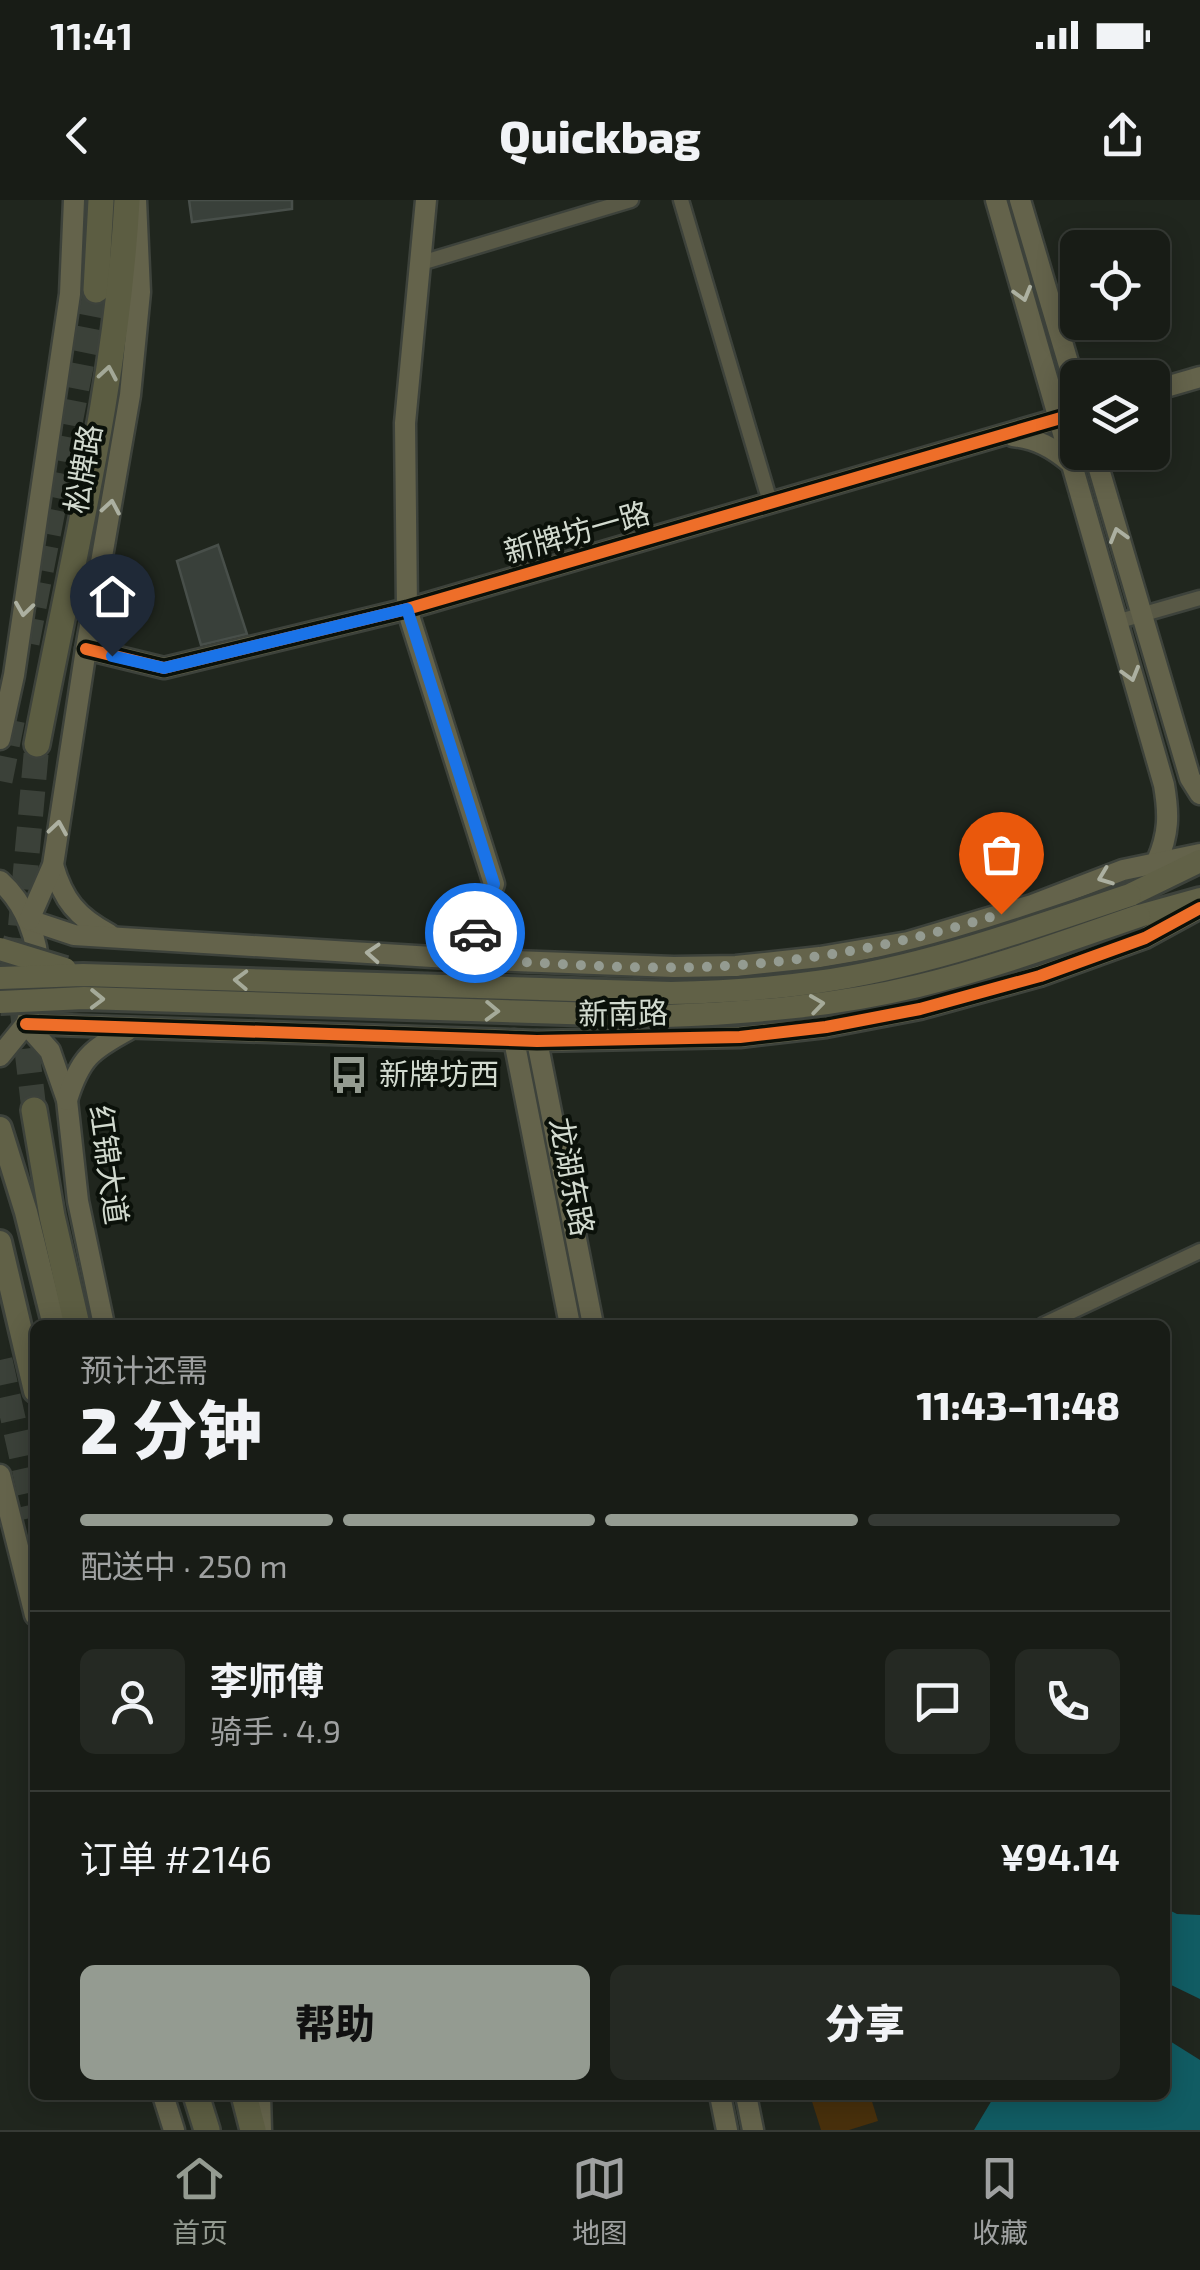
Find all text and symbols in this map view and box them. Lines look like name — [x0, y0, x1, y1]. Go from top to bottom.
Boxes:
text: 11:41 — [50, 12, 133, 58]
icon: back — [50, 108, 105, 163]
text: Quickbag — [499, 108, 701, 162]
icon: share — [1095, 108, 1150, 163]
map controls — [1060, 230, 1170, 470]
button: locate — [1060, 230, 1170, 340]
one-way arrow — [1011, 285, 1032, 302]
button: layers — [1060, 360, 1170, 470]
one-way arrow — [97, 365, 118, 382]
street label: 松牌路 — [56, 421, 108, 516]
street label: 新牌坊一路 — [499, 493, 654, 569]
one-way arrow — [100, 499, 121, 516]
one-way arrow — [1109, 527, 1130, 544]
pin — [70, 554, 155, 657]
icon: home — [85, 569, 140, 624]
one-way arrow — [14, 601, 35, 617]
one-way arrow — [1119, 664, 1140, 681]
pin — [959, 812, 1044, 915]
one-way arrow — [47, 820, 68, 837]
icon: bag — [974, 827, 1029, 882]
one-way arrow — [1098, 865, 1115, 885]
courier — [425, 883, 525, 983]
icon: car — [448, 906, 503, 961]
one-way arrow — [365, 943, 381, 964]
one-way arrow — [232, 969, 248, 990]
one-way arrow — [90, 988, 106, 1010]
street label: 新南路 — [578, 993, 668, 1031]
one-way arrow — [808, 995, 825, 1016]
one-way arrow — [485, 1000, 501, 1021]
bus stop icon: 新牌坊西 — [328, 1054, 370, 1096]
place label: 新牌坊西 — [379, 1055, 499, 1091]
street label: 红锦大道 — [84, 1103, 136, 1227]
street label: 龙湖东路 — [544, 1114, 602, 1239]
text: 预计还需 — [80, 1350, 208, 1388]
text: 11:43–11:48 — [917, 1382, 1120, 1428]
text: 2 分钟 — [80, 1389, 262, 1467]
text: 配送中 · 250 m — [80, 1546, 287, 1584]
button: person — [80, 1649, 185, 1754]
button: chat — [885, 1649, 990, 1754]
button: phone — [1015, 1649, 1120, 1754]
text: 李师傅 — [210, 1657, 324, 1703]
text: 骑手 · 4.9 — [210, 1711, 341, 1749]
text: ¥94.14 — [1000, 1833, 1120, 1879]
text: 订单 #2146 — [80, 1835, 272, 1881]
button: 帮助 — [80, 1965, 590, 2080]
button: 分享 — [610, 1965, 1120, 2080]
tab: 首页 — [172, 2151, 228, 2251]
tab: 地图 — [572, 2151, 628, 2251]
tab: 收藏 — [972, 2151, 1028, 2251]

